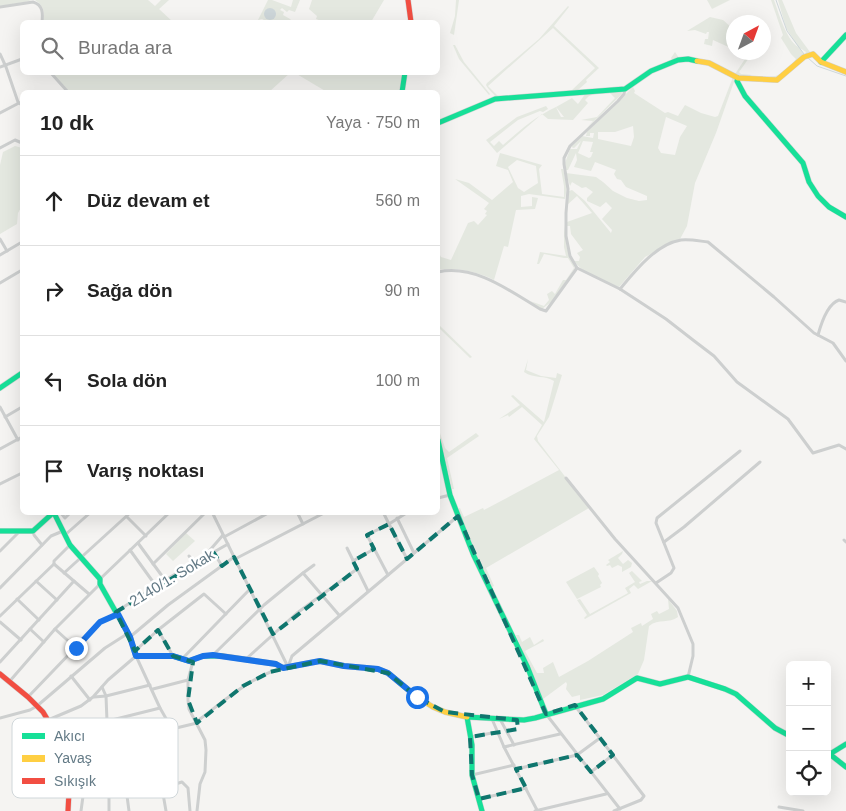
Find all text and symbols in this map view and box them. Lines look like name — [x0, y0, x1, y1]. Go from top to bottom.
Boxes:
north arrow — [726, 15, 771, 60]
search box — [20, 20, 440, 75]
icon: search — [38, 34, 66, 62]
text: Burada ara — [78, 37, 172, 58]
text: 10 dk — [40, 111, 94, 134]
text: Yaya · 750 m — [326, 114, 420, 131]
icon: ahead — [40, 187, 68, 215]
text: Düz devam et — [87, 190, 209, 211]
text: 560 m — [376, 192, 420, 209]
icon: right — [40, 277, 68, 305]
text: Sağa dön — [87, 280, 173, 301]
text: 90 m — [384, 282, 420, 299]
icon: left — [40, 367, 68, 395]
text: Sola dön — [87, 370, 167, 391]
text: 100 m — [376, 372, 420, 389]
icon: arrive — [40, 457, 68, 485]
text: Varış noktası — [87, 460, 204, 481]
street label: 2140/1. Sokak — [126, 545, 218, 610]
route end — [65, 637, 88, 660]
map controls — [786, 661, 831, 796]
button: + — [786, 661, 831, 706]
route start — [406, 686, 429, 709]
button: − — [786, 706, 831, 751]
legend — [12, 718, 178, 798]
text: Akıcı — [54, 728, 85, 744]
text: Yavaş — [54, 750, 92, 766]
button: locate — [786, 751, 831, 796]
text: Sıkışık — [54, 773, 97, 789]

